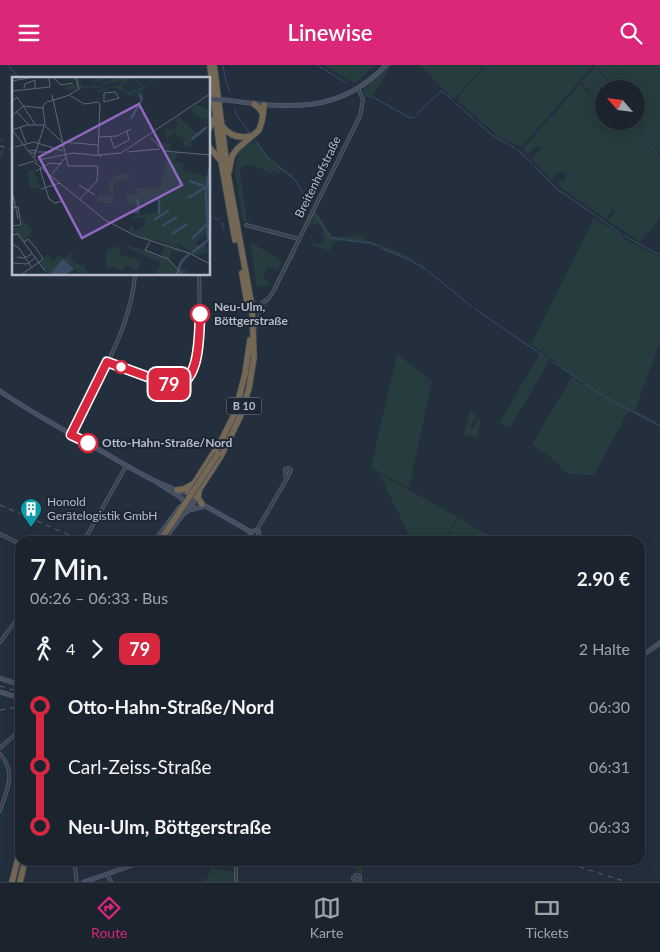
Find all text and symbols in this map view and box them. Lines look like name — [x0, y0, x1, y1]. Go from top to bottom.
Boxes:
icon: menu — [15, 19, 43, 47]
text: Linewise — [288, 19, 372, 46]
icon: search — [617, 19, 645, 47]
inset map — [12, 77, 210, 275]
north arrow — [595, 80, 645, 130]
map controls — [595, 80, 645, 130]
street label: Breitenhofstraße — [291, 134, 344, 220]
place label: Neu-Ulm, Böttgerstraße — [214, 299, 289, 328]
marker: Neu-Ulm, Böttgerstraße — [190, 304, 210, 324]
unlabelled marker — [114, 360, 128, 374]
line badge: 79 — [146, 368, 192, 400]
text: 79 — [159, 373, 179, 395]
road number: B 10 — [226, 397, 262, 415]
marker: Otto-Hahn-Straße/Nord — [78, 433, 98, 453]
place label: Otto-Hahn-Straße/Nord — [102, 435, 232, 450]
place label: Honold Gerätelogistik GmbH — [47, 494, 158, 523]
building icon: Honold Gerätelogistik GmbH — [19, 497, 43, 528]
text: 7 Min. — [30, 552, 109, 586]
text: 2.90 € — [577, 567, 630, 590]
text: 06:26 – 06:33 · Bus — [30, 588, 168, 607]
icon: walk — [30, 635, 58, 663]
icon: forward — [83, 635, 111, 663]
text: 79 — [129, 638, 150, 660]
text: 4 — [66, 639, 75, 658]
text: 2 Halte — [579, 639, 630, 658]
text: Otto-Hahn-Straße/Nord — [68, 695, 274, 718]
text: 06:30 — [589, 697, 630, 716]
text: Carl-Zeiss-Straße — [68, 755, 212, 778]
text: 06:31 — [589, 757, 630, 776]
text: Neu-Ulm, Böttgerstraße — [68, 815, 271, 838]
text: 06:33 — [589, 817, 630, 836]
tab: Route — [91, 894, 128, 941]
tab: Karte — [310, 894, 343, 941]
tab: Tickets — [526, 894, 569, 941]

